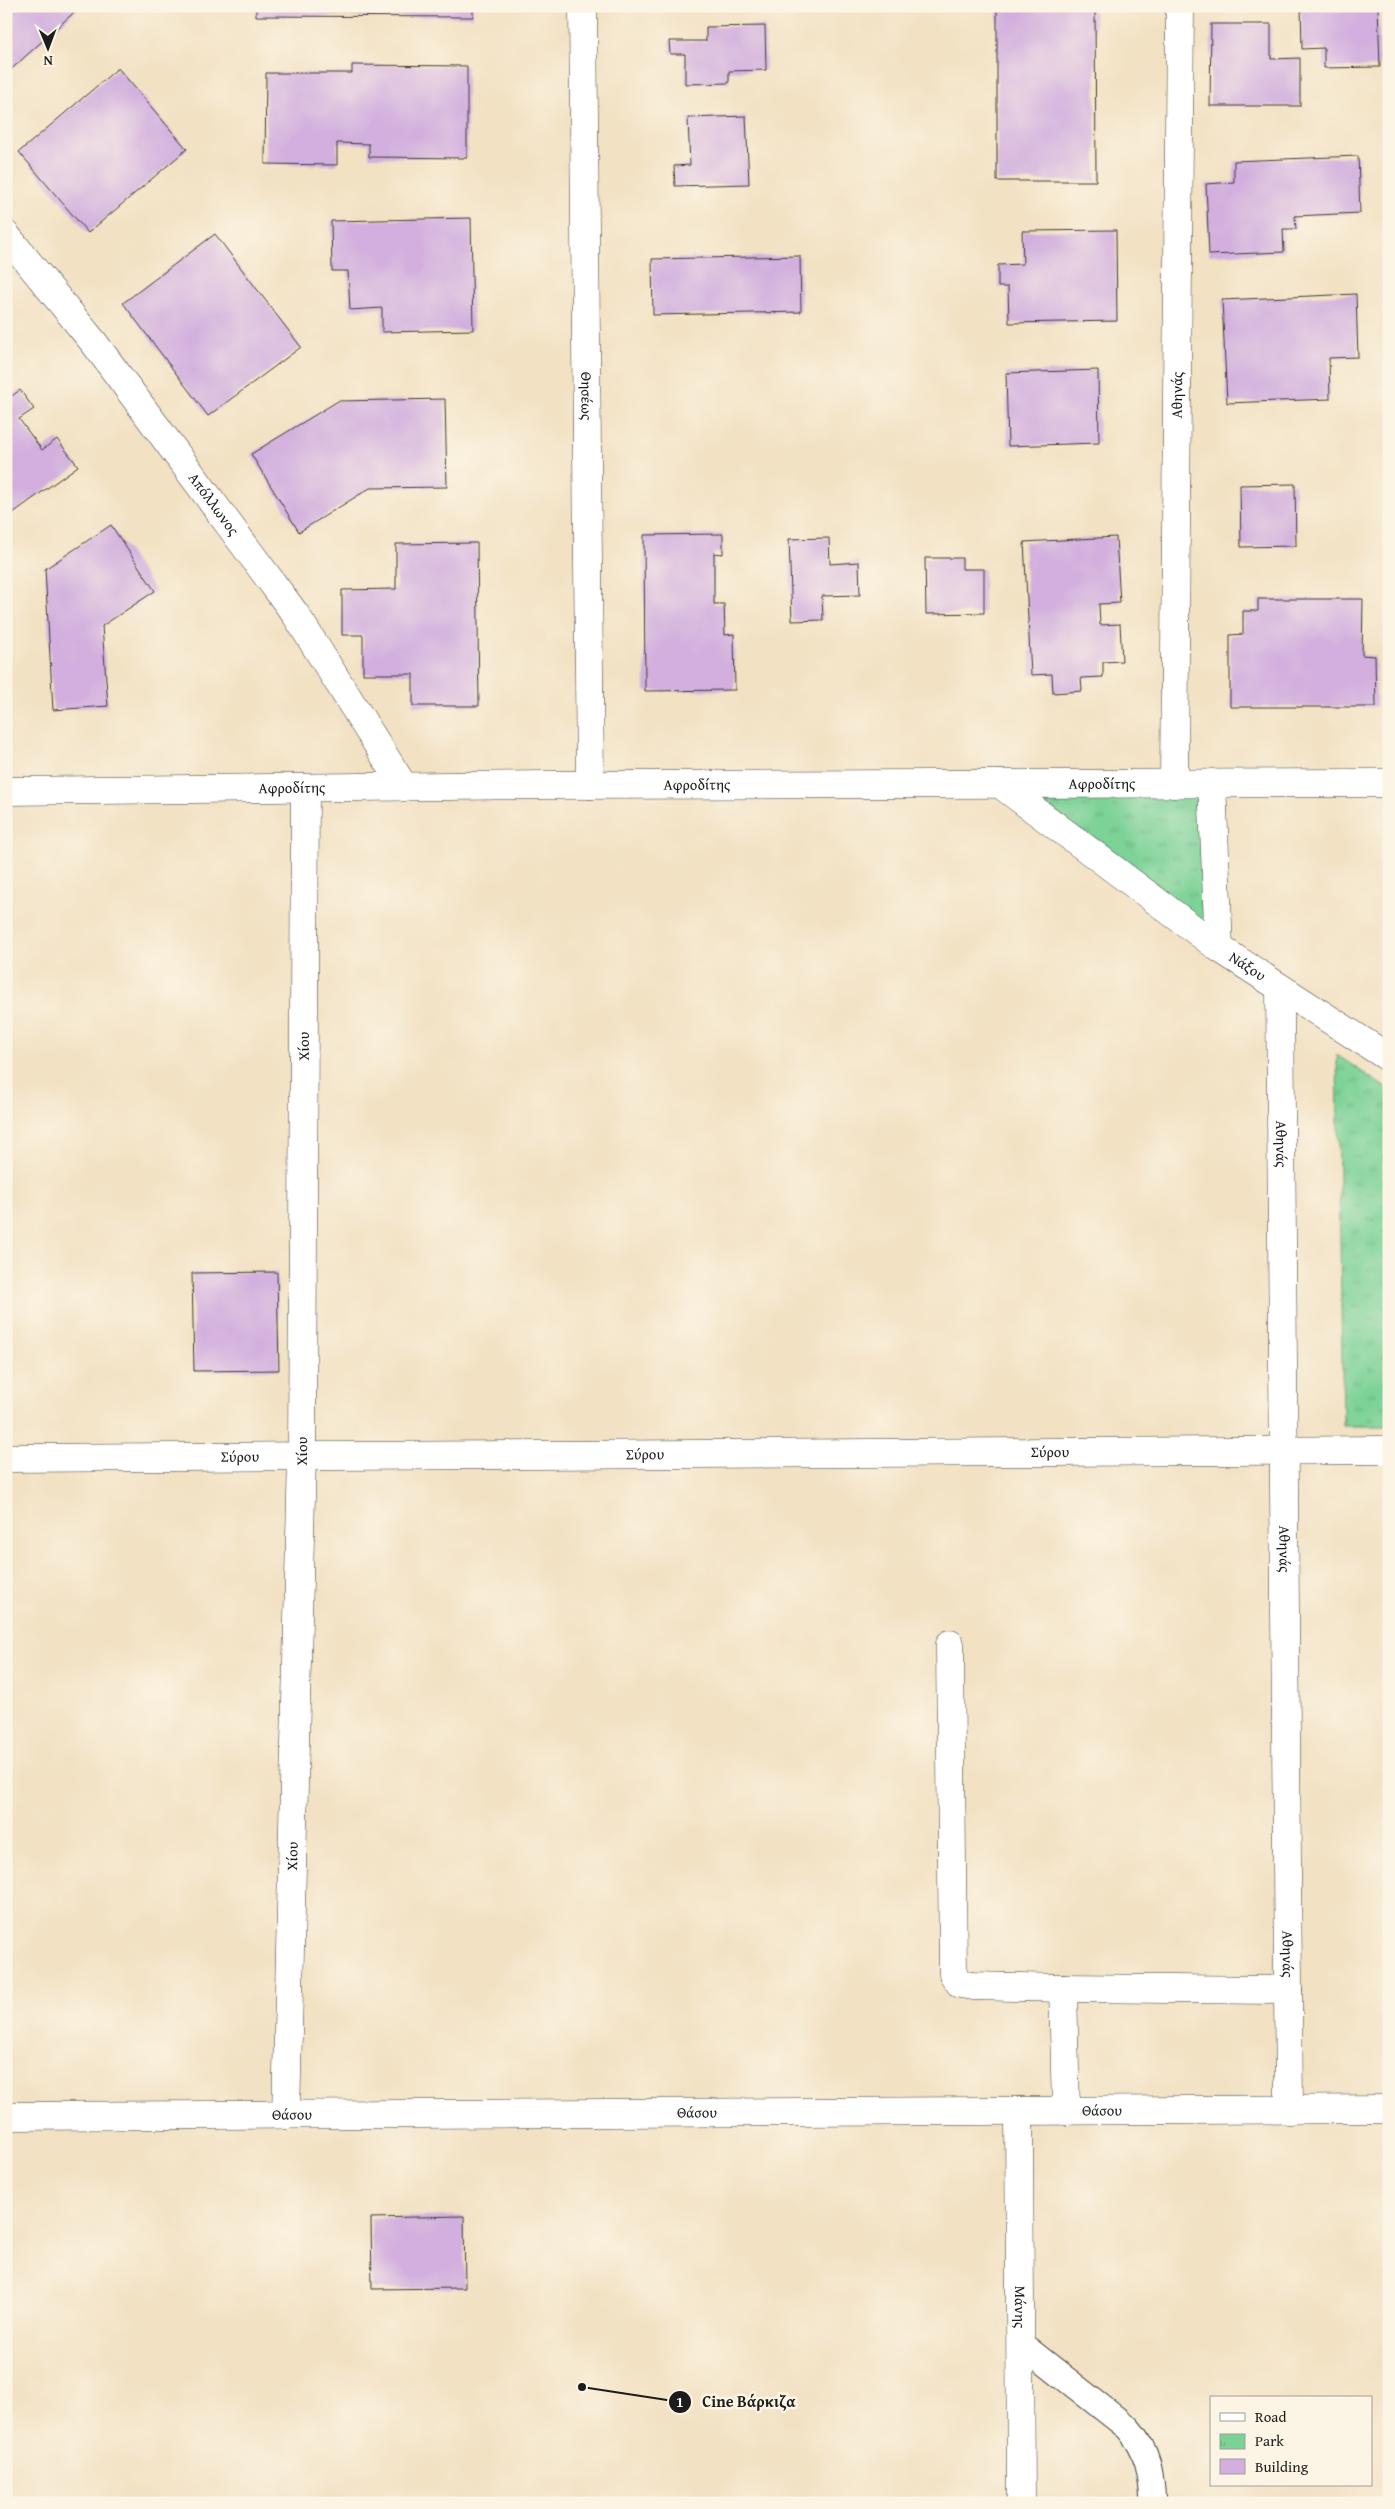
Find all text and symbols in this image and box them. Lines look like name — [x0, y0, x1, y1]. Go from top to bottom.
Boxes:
north arrow — [22, 22, 72, 72]
text: N — [43, 51, 53, 71]
street label: Αθηνάς — [1166, 371, 1187, 419]
street label: Θησέως — [576, 372, 598, 421]
street label: Απόλλωνος — [184, 468, 245, 540]
street label: Αφροδίτης — [1069, 773, 1136, 794]
street label: Αφροδίτης — [664, 774, 731, 795]
street label: Αφροδίτης — [258, 776, 326, 798]
street label: Νάξου — [1225, 946, 1270, 986]
street label: Χίου — [293, 1031, 314, 1061]
street label: Αθηνάς — [1271, 1120, 1292, 1168]
street label: Χίου — [291, 1436, 312, 1466]
street label: Σύρου — [1031, 1441, 1070, 1462]
street label: Σύρου — [626, 1443, 665, 1464]
street label: Σύρου — [221, 1446, 260, 1467]
street label: Αθηνάς — [1274, 1525, 1296, 1573]
street label: Χίου — [281, 1841, 303, 1871]
street label: Αθηνάς — [1278, 1930, 1299, 1978]
street label: Θάσου — [1082, 2099, 1122, 2121]
street label: Θάσου — [677, 2101, 717, 2123]
street label: Θάσου — [272, 2103, 312, 2125]
street label: Μάνης — [1010, 2286, 1031, 2329]
callout: Cine Βάρκιζα — [667, 2386, 806, 2417]
text: Cine Βάρκιζα — [702, 2389, 796, 2413]
text: 1 — [676, 2391, 684, 2412]
legend — [1210, 2396, 1372, 2486]
text: Road — [1255, 2406, 1286, 2427]
text: Park — [1255, 2430, 1284, 2451]
text: Building — [1255, 2456, 1309, 2477]

